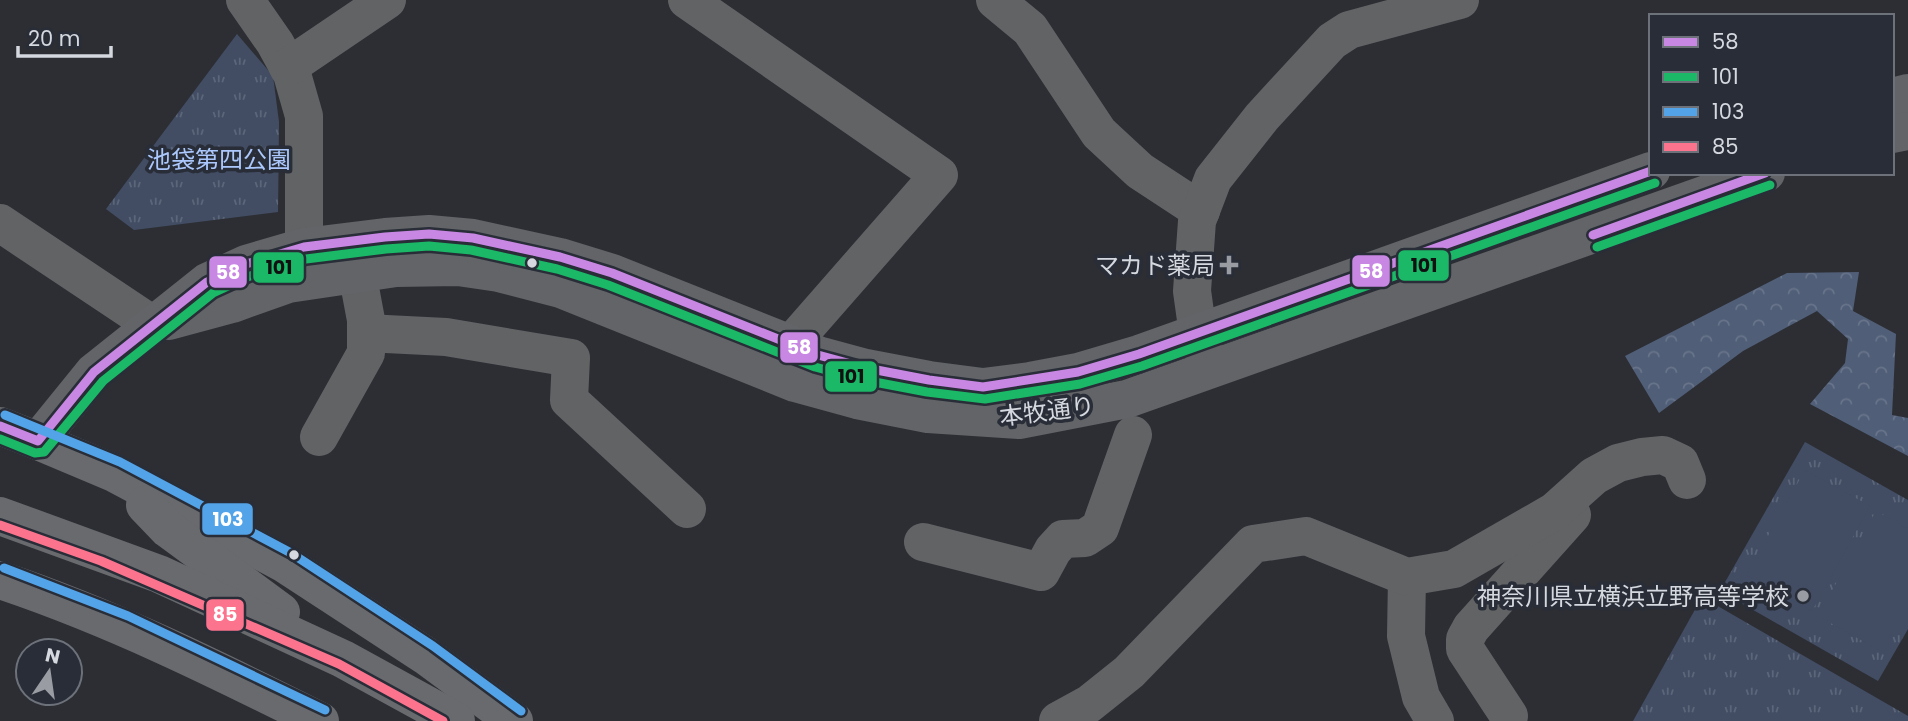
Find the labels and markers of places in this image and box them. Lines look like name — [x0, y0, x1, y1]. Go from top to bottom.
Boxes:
place label: マカド薬局 — [1095, 249, 1215, 282]
unlabelled marker — [525, 256, 539, 270]
marker: マカド薬局 — [1221, 257, 1237, 273]
unlabelled marker — [287, 548, 301, 562]
place label: 神奈川県立横浜立野高等学校 — [1477, 580, 1789, 613]
marker: 神奈川県立横浜立野高等学校 — [1795, 588, 1811, 604]

